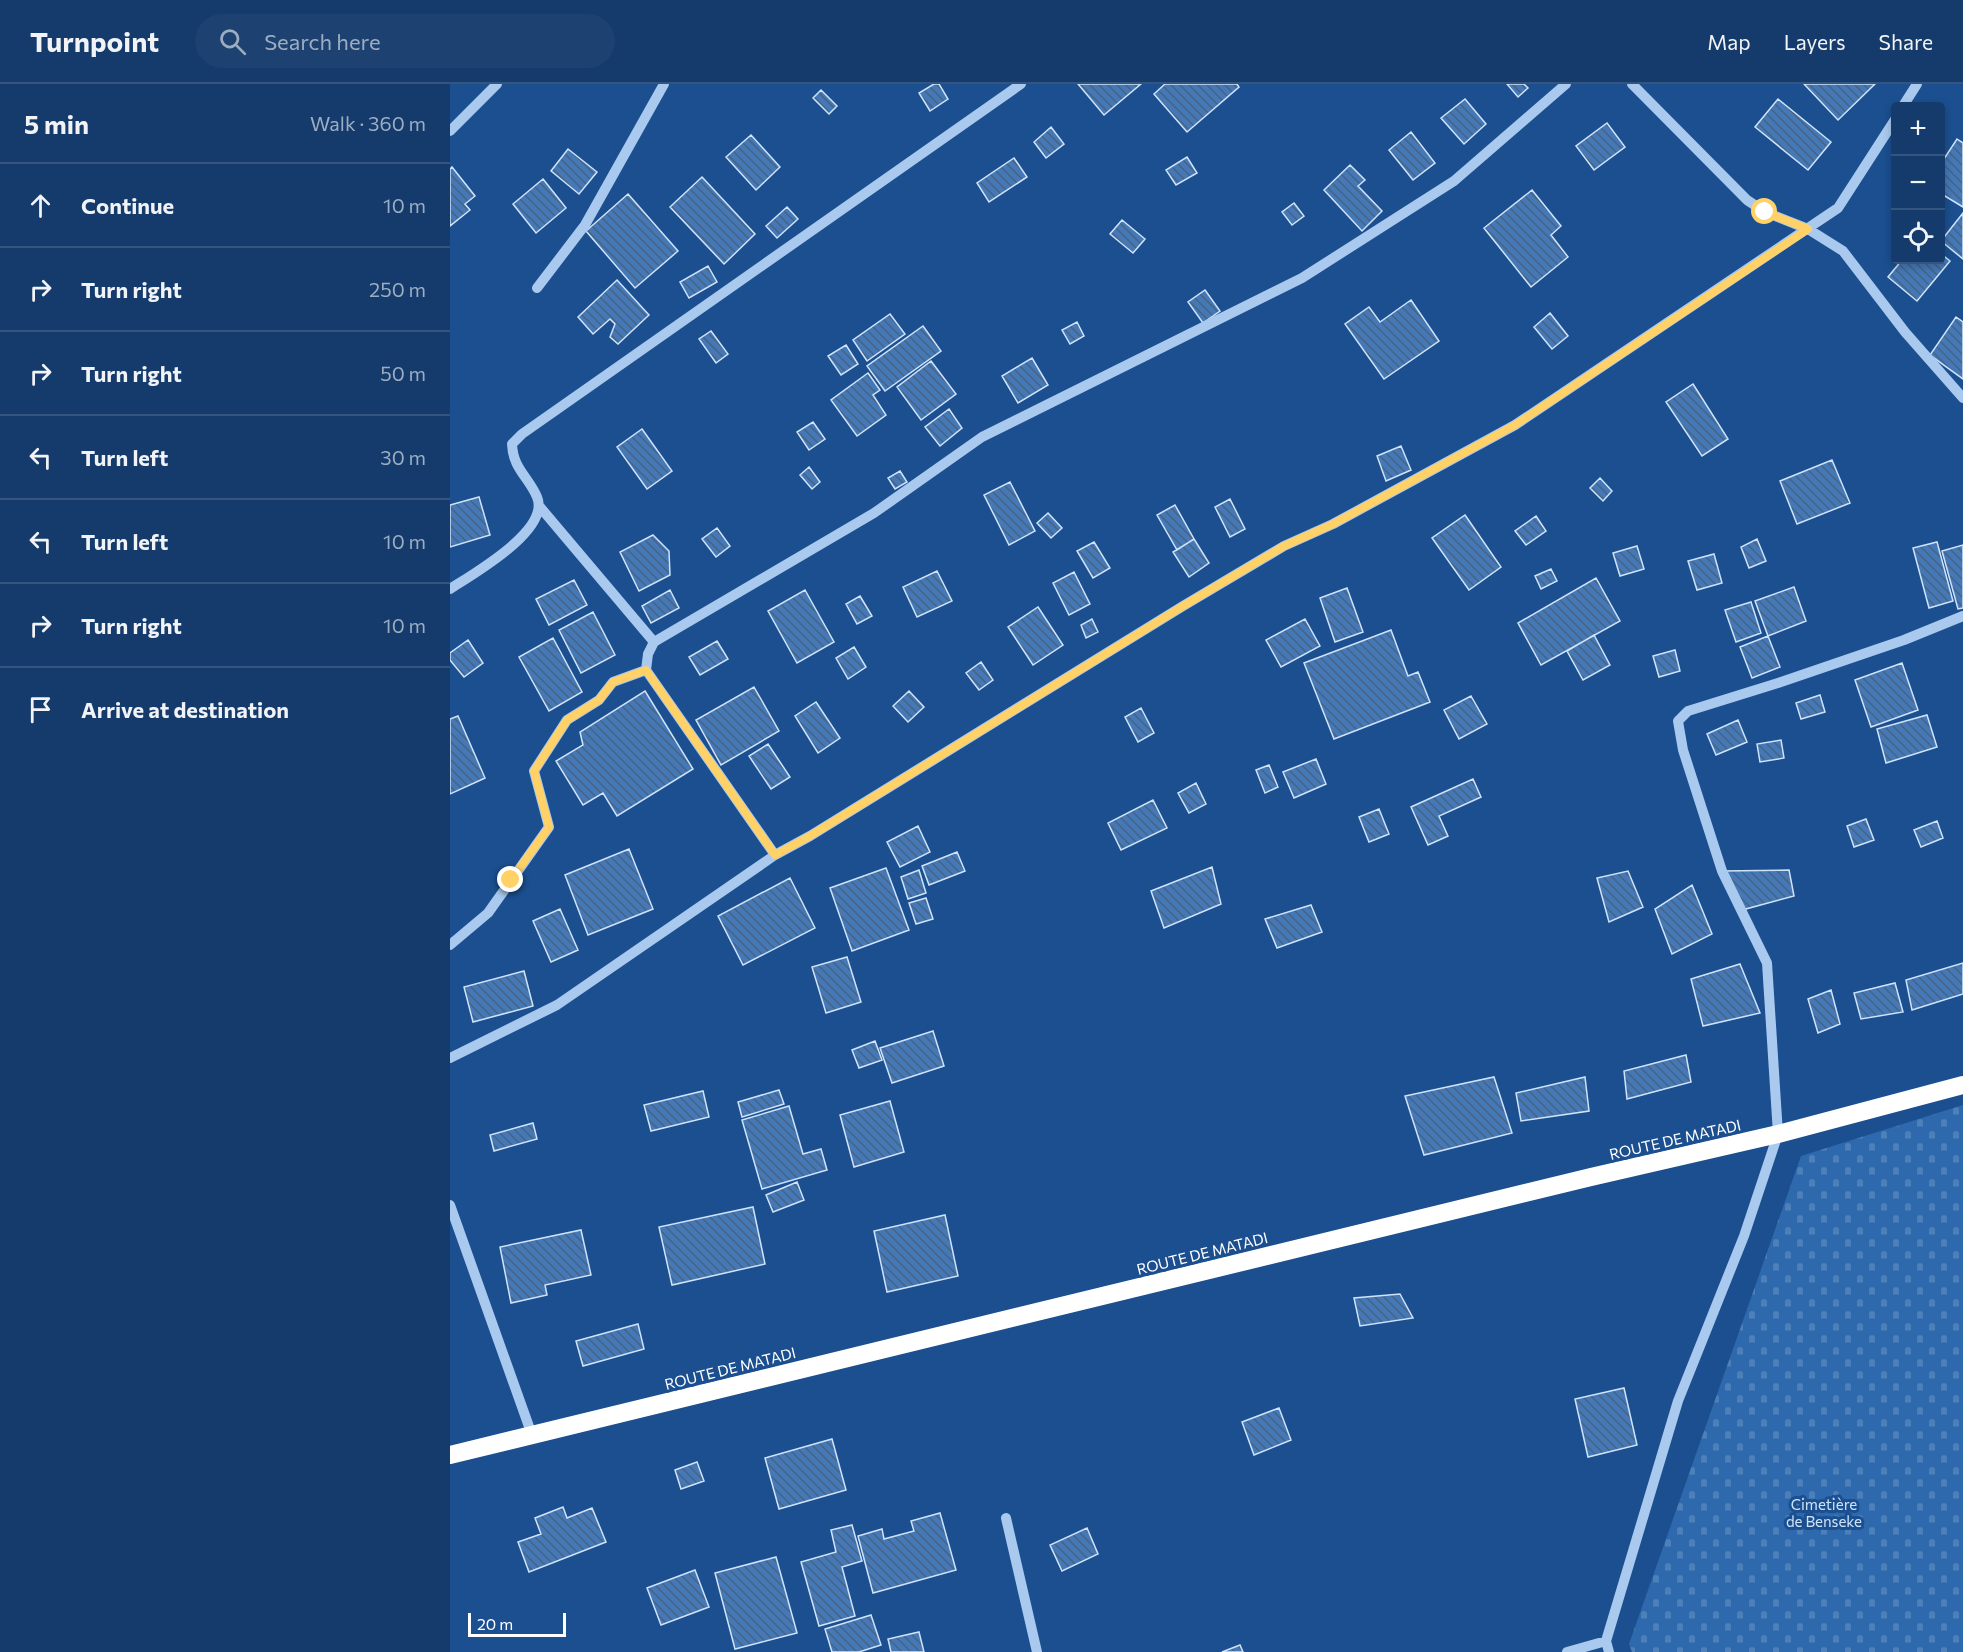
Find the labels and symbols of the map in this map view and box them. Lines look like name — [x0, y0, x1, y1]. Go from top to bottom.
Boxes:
route start — [1751, 198, 1777, 224]
route end — [497, 866, 523, 892]
street label: ROUTE DE MATADI — [1607, 1115, 1743, 1163]
street label: ROUTE DE MATADI — [1135, 1228, 1269, 1278]
street label: ROUTE DE MATADI — [663, 1343, 797, 1393]
park label: Cimetière de Benseke — [1786, 1495, 1862, 1530]
scale bar — [468, 1610, 566, 1638]

